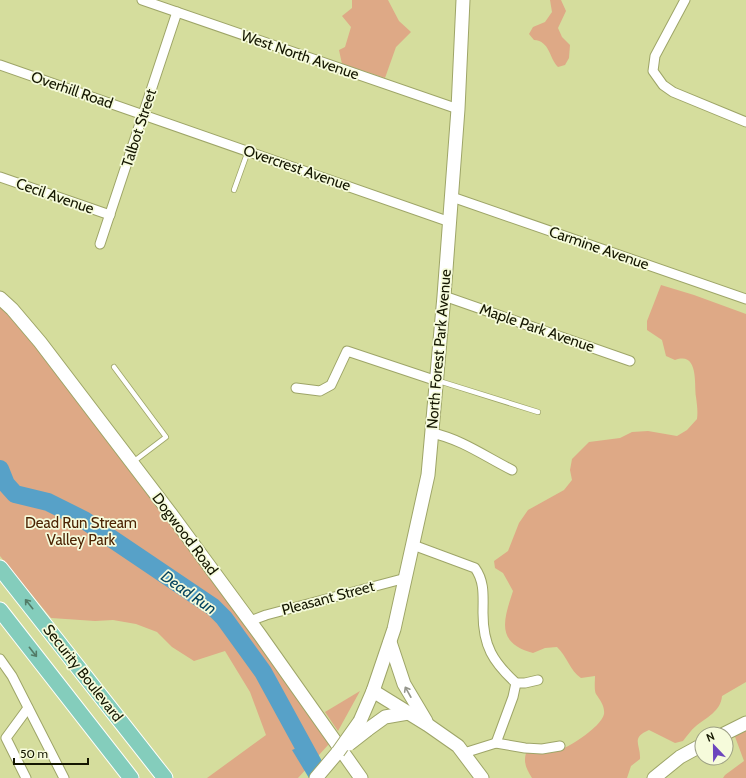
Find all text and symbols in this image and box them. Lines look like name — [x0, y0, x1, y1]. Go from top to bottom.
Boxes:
street label: West North Avenue — [239, 26, 362, 84]
street label: Overhill Road — [29, 68, 115, 112]
street label: Talbot Street — [118, 87, 160, 169]
street label: Overcrest Avenue — [241, 141, 353, 195]
street label: Cecil Avenue — [14, 174, 97, 218]
street label: Carmine Avenue — [547, 222, 652, 274]
street label: North Forest Park Avenue — [423, 268, 455, 430]
street label: Maple Park Avenue — [477, 300, 597, 356]
street label: Dogwood Road — [148, 489, 222, 579]
park label: Dead Run Stream Valley Park — [25, 514, 137, 549]
water label: Dead Run — [157, 567, 220, 618]
street label: Pleasant Street — [280, 577, 376, 619]
one-way arrow — [25, 598, 33, 609]
street label: Security Boulevard — [39, 621, 127, 725]
one-way arrow — [28, 646, 37, 657]
one-way arrow — [403, 686, 411, 698]
north arrow — [694, 726, 734, 766]
text: N — [704, 729, 716, 745]
scale bar — [14, 740, 88, 766]
text: 50 m — [20, 746, 48, 761]

